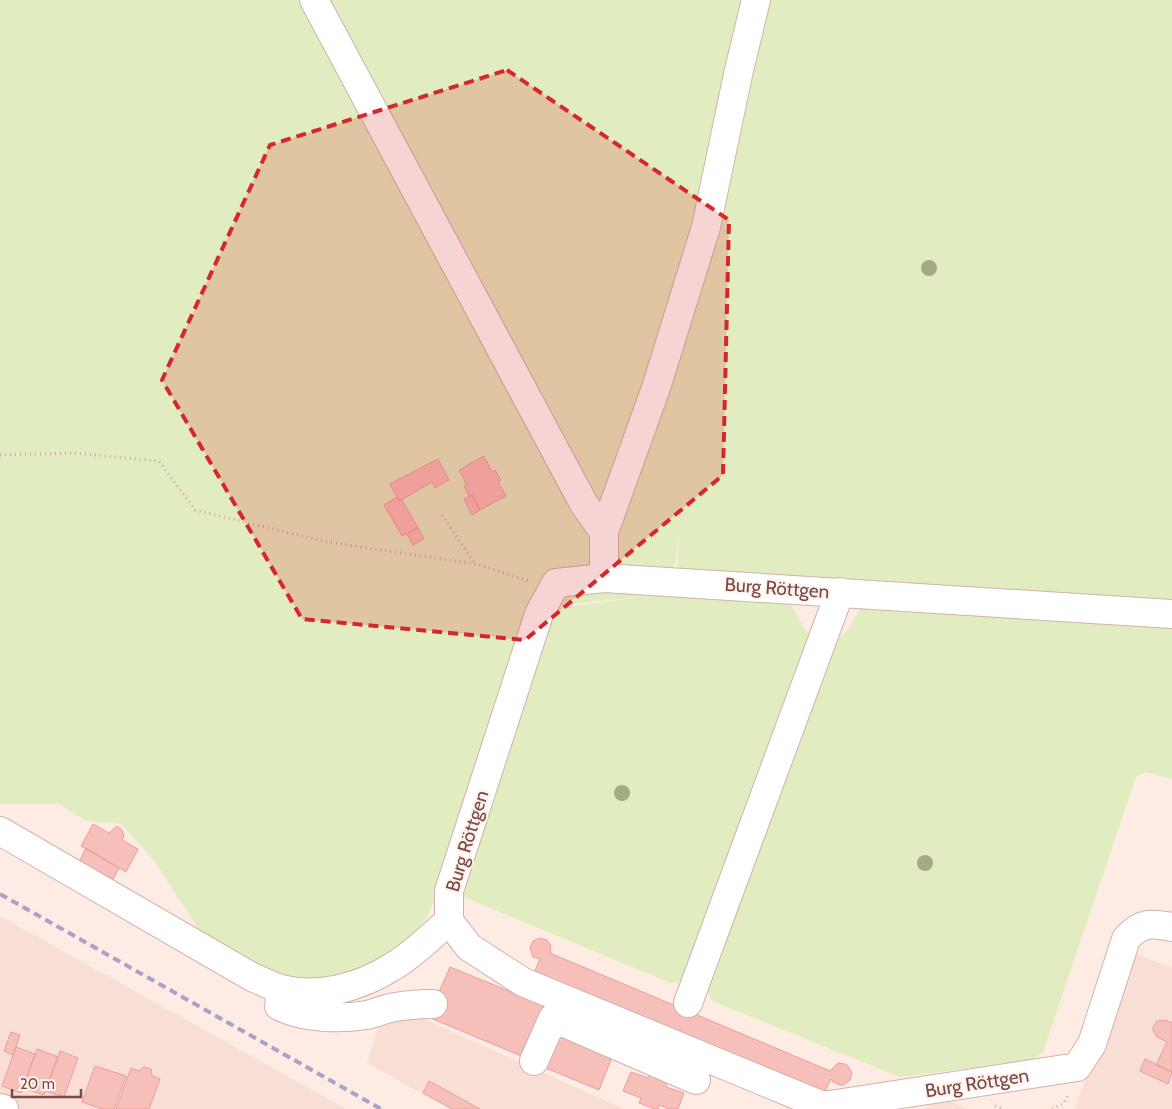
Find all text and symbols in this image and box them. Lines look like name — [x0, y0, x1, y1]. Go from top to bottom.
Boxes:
street label: Burg Röttgen — [724, 573, 830, 603]
street label: Burg Röttgen — [441, 787, 493, 895]
street label: Burg Röttgen — [923, 1063, 1031, 1103]
scale bar — [12, 1066, 81, 1098]
text: 20 m — [20, 1075, 55, 1093]

